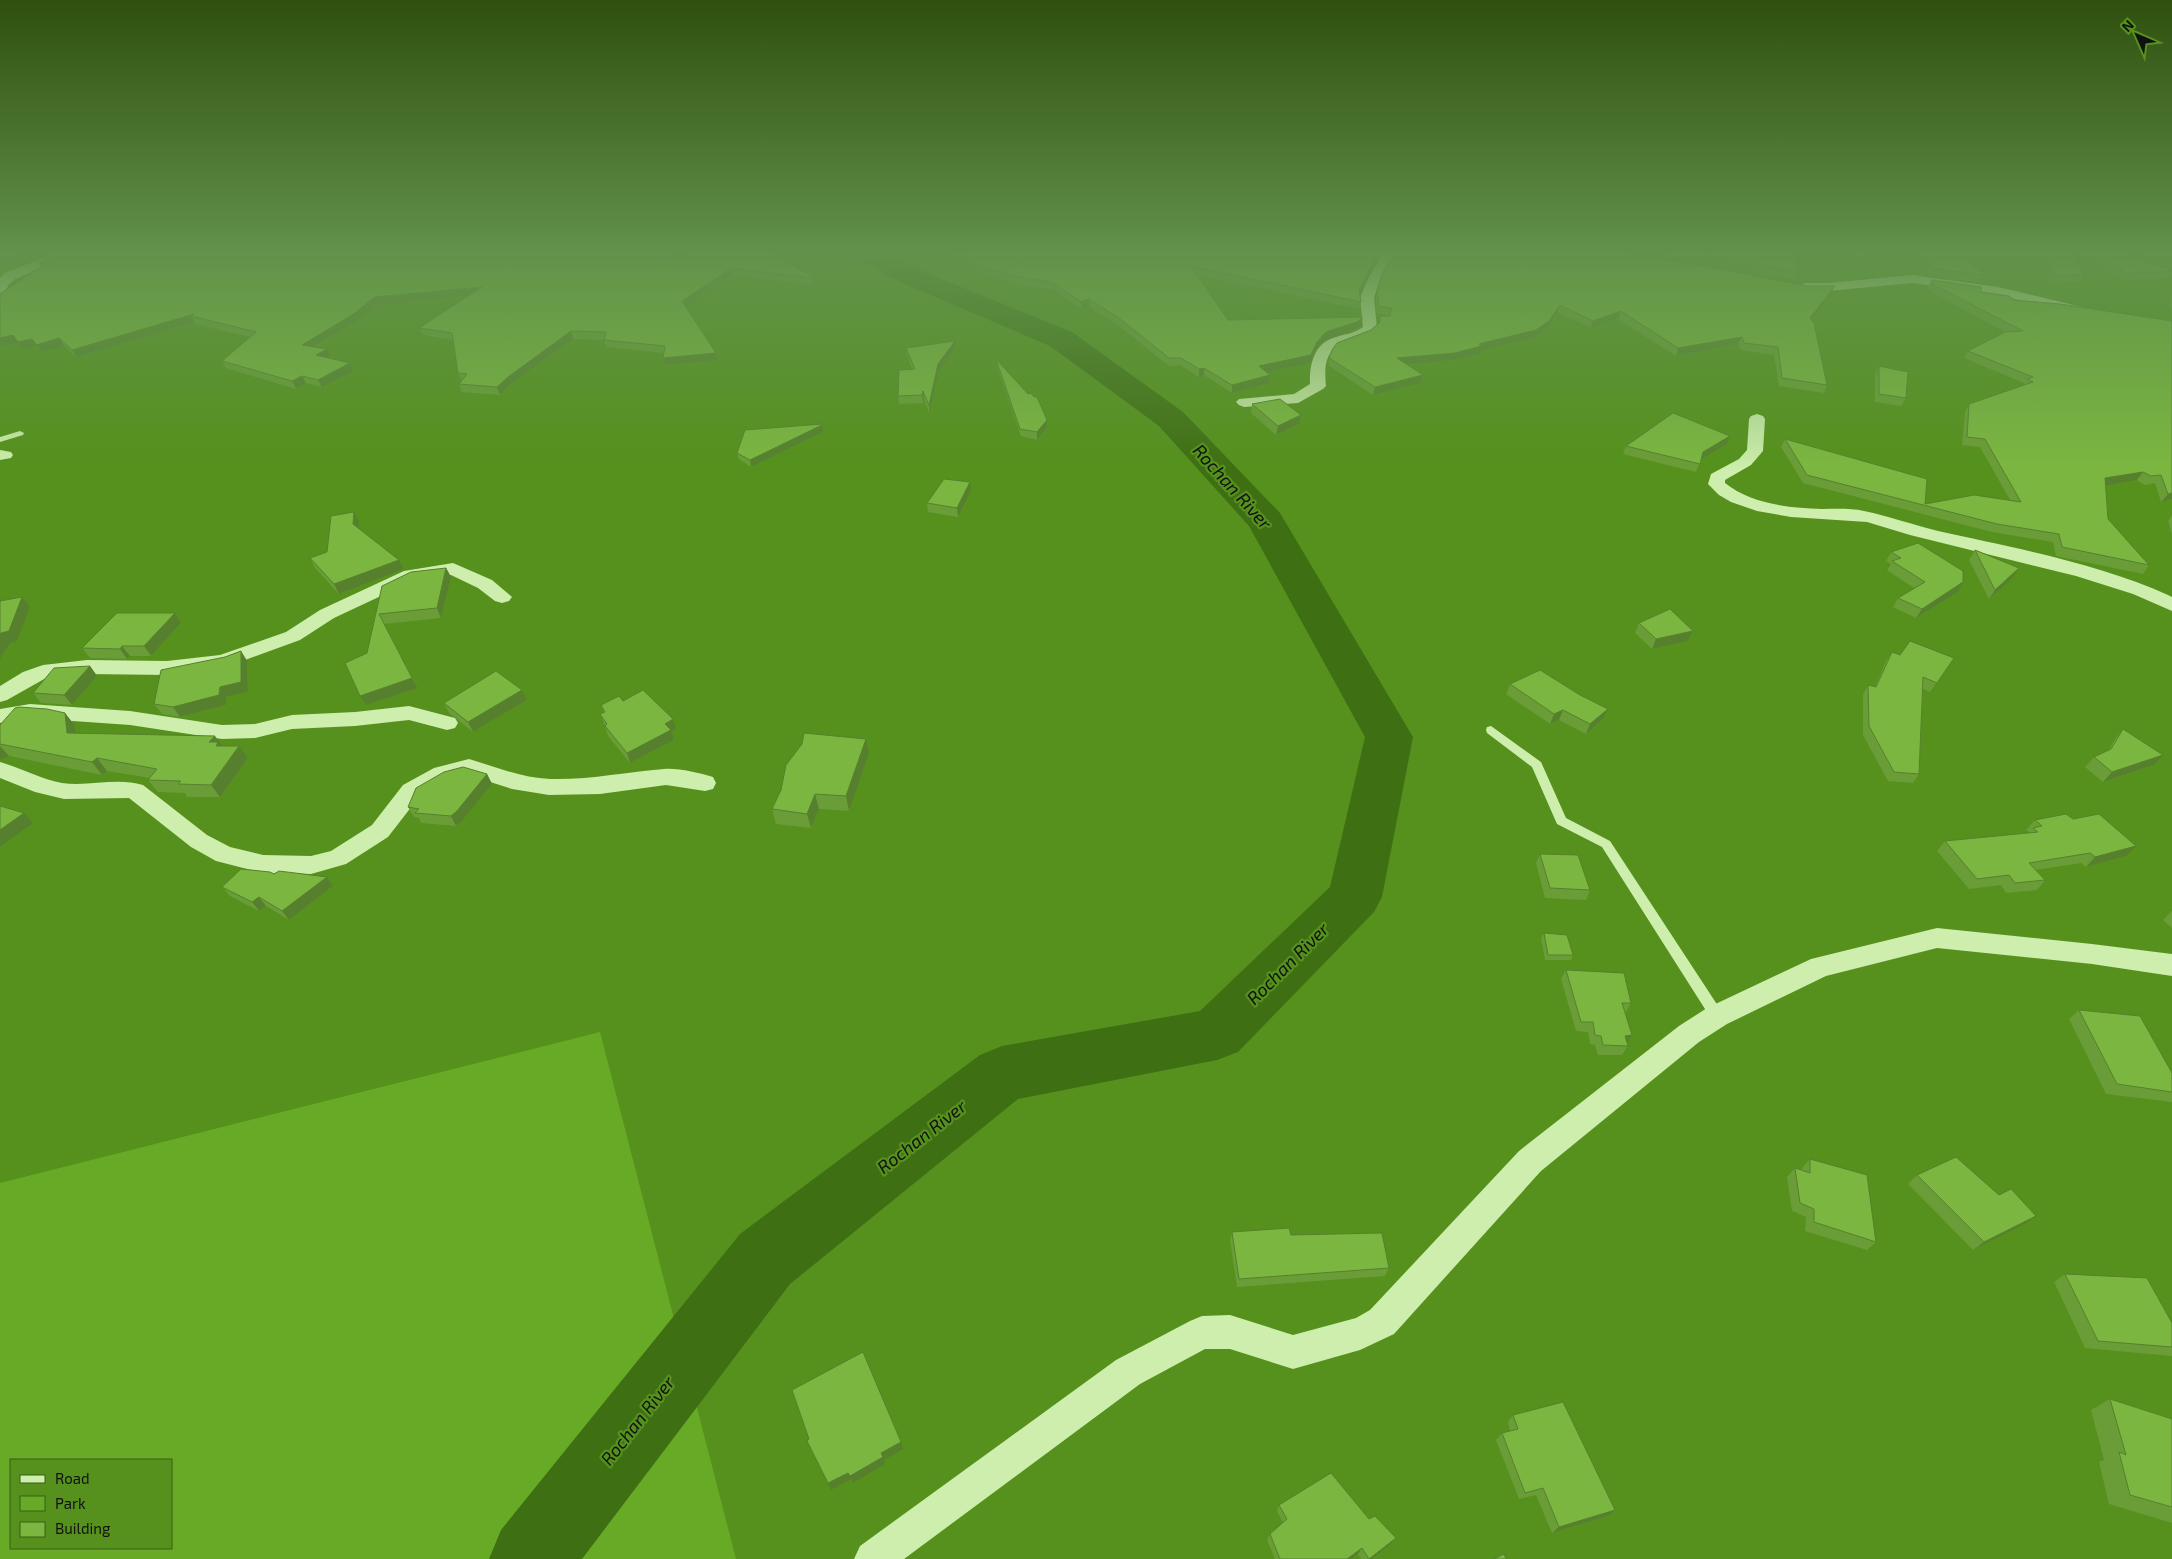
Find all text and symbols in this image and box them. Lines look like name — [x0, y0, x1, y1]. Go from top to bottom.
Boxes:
north arrow — [2112, 10, 2162, 60]
text: N — [2118, 16, 2137, 35]
water label: Rochan River — [1189, 439, 1277, 534]
water label: Rochan River — [1242, 917, 1333, 1009]
water label: Rochan River — [872, 1094, 971, 1178]
water label: Rochan River — [596, 1371, 679, 1469]
legend — [10, 1459, 172, 1549]
text: Road — [55, 1469, 90, 1487]
text: Park — [55, 1494, 86, 1512]
text: Building — [55, 1519, 111, 1537]

